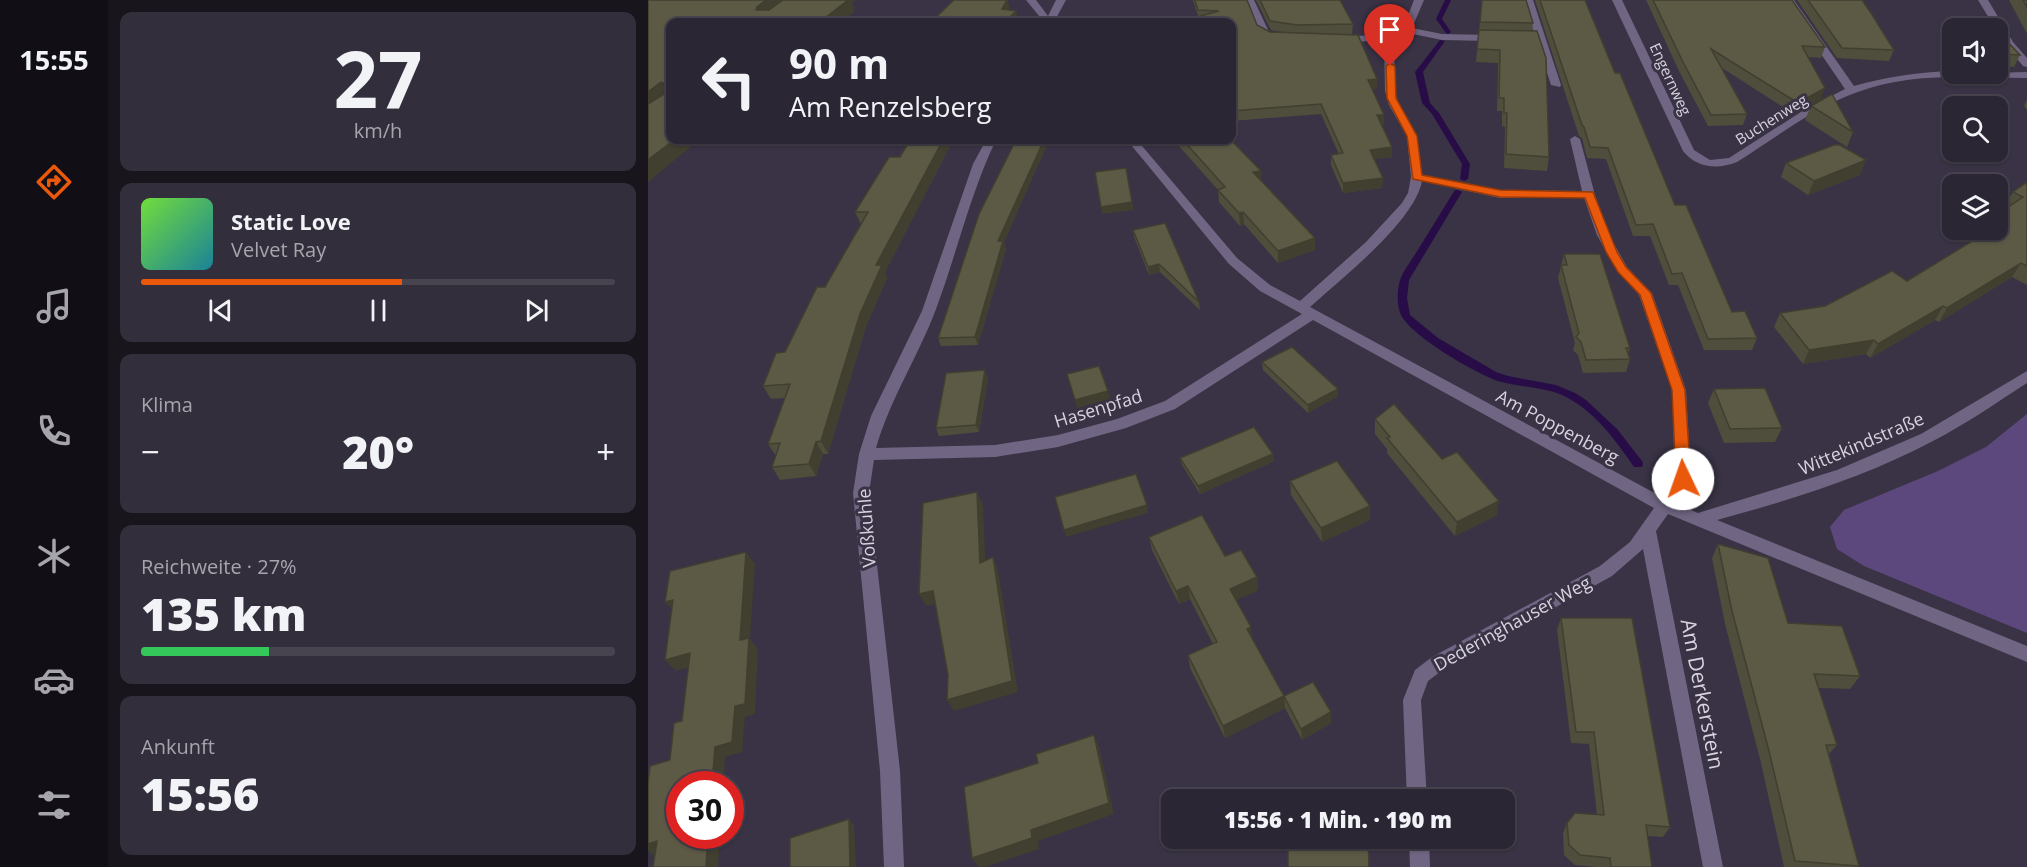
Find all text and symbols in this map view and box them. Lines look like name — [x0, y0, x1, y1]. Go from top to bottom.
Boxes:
pin — [1364, 4, 1415, 66]
icon: arrive — [1373, 13, 1406, 46]
map controls — [1942, 18, 2008, 240]
button: sound — [1942, 18, 2008, 84]
text: 27 — [333, 25, 423, 131]
text: 90 m — [789, 34, 889, 91]
street label: Engernweg — [1646, 40, 1696, 118]
text: 15:55 — [19, 41, 89, 78]
icon: left — [690, 42, 768, 120]
text: Am Renzelsberg — [789, 88, 991, 125]
street label: Buchenweg — [1731, 89, 1811, 149]
button: search — [1942, 96, 2008, 162]
text: km/h — [354, 117, 402, 144]
icon: directions — [33, 161, 75, 203]
button: layers — [1942, 174, 2008, 240]
text: Static Love — [231, 206, 351, 236]
text: Velvet Ray — [231, 236, 326, 263]
icon: music — [33, 285, 75, 327]
icon: previous — [204, 294, 237, 327]
icon: pause — [362, 294, 395, 327]
icon: next — [520, 294, 553, 327]
street label: Hasenpfad — [1051, 383, 1145, 433]
street label: Am Poppenberg — [1492, 384, 1624, 469]
text: Klima — [141, 391, 193, 418]
street label: Wittekindstraße — [1795, 406, 1927, 480]
icon: phone — [33, 410, 75, 452]
text: 20° — [342, 421, 414, 482]
text: − — [141, 429, 160, 474]
text: + — [596, 429, 615, 474]
position arrow — [1651, 447, 1715, 511]
street label: Voßkuhle — [851, 488, 881, 568]
icon: climate — [33, 535, 75, 577]
text: Reichweite · 27% — [141, 553, 297, 580]
street label: Dederinghauser Weg — [1429, 570, 1595, 676]
text: 135 km — [141, 583, 306, 644]
street label: Am Derkerstein — [1675, 616, 1731, 772]
icon: car — [33, 659, 75, 701]
text: Ankunft — [141, 733, 215, 760]
text: 15:56 — [141, 763, 259, 824]
speed limit sign: 30 — [666, 771, 744, 849]
icon: filters — [33, 784, 75, 826]
text: 15:56 · 1 Min. · 190 m — [1224, 804, 1452, 834]

